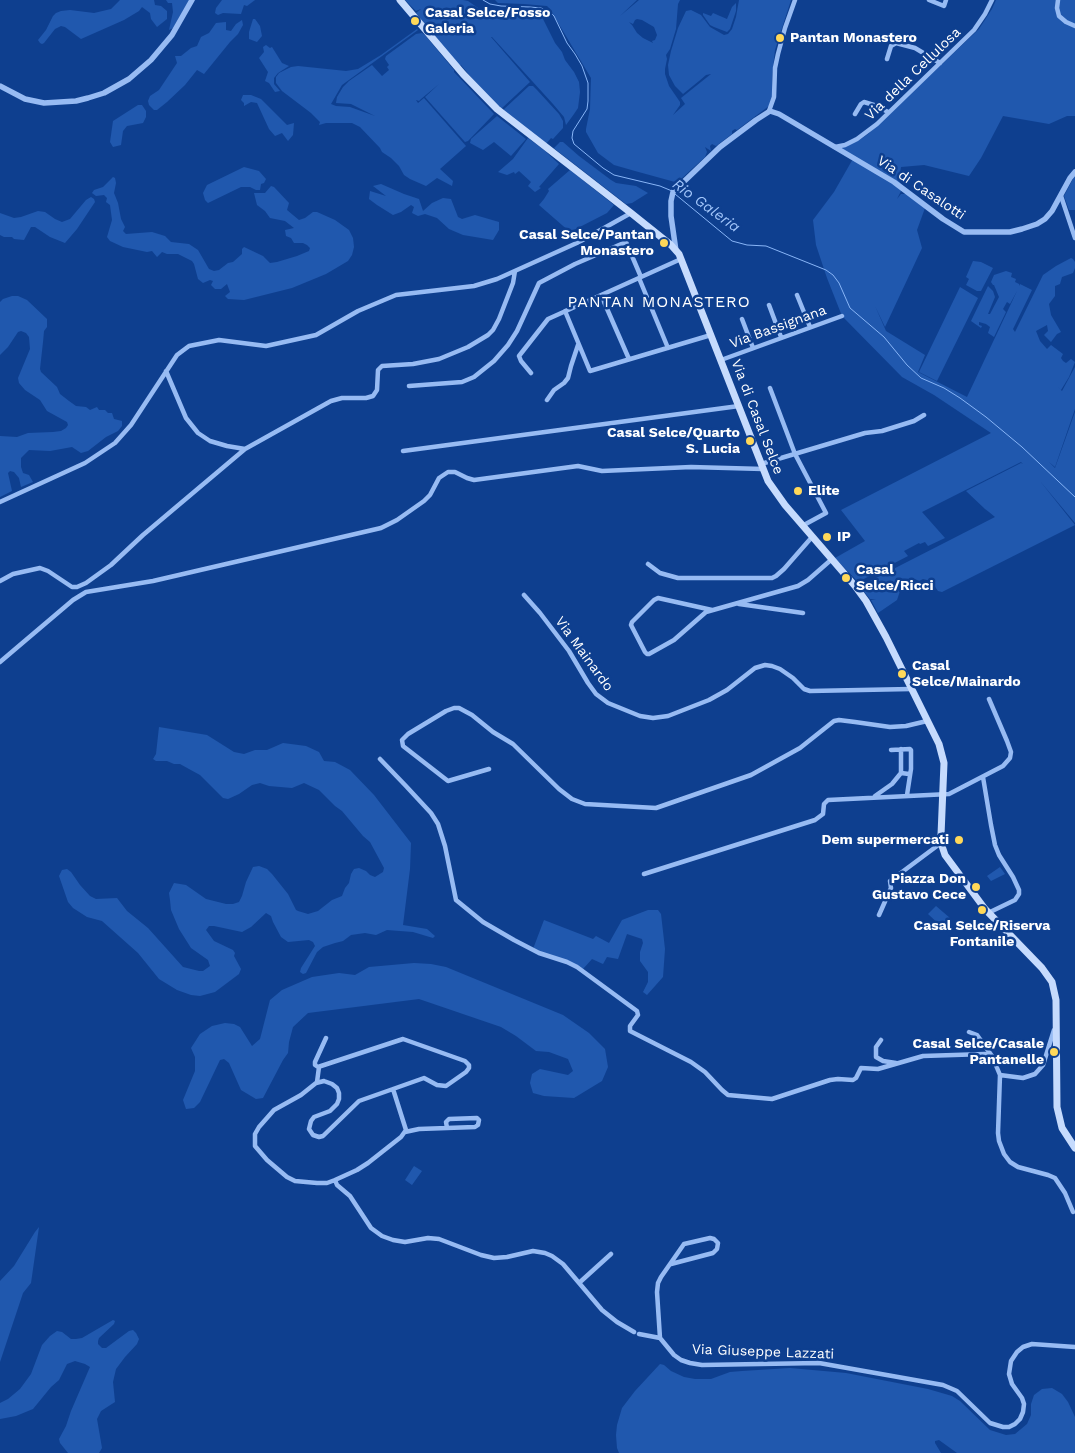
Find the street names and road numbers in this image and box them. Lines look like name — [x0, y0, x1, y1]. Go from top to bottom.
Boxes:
street label: Via della Cellulosa — [862, 24, 964, 124]
street label: Via di Casalotti — [874, 152, 968, 224]
street label: Via Bassignana — [727, 302, 829, 352]
street label: Via di Casal Selce — [727, 357, 787, 477]
street label: Via Mainardo — [551, 613, 617, 695]
street label: Via Giuseppe Lazzati — [692, 1341, 834, 1363]

